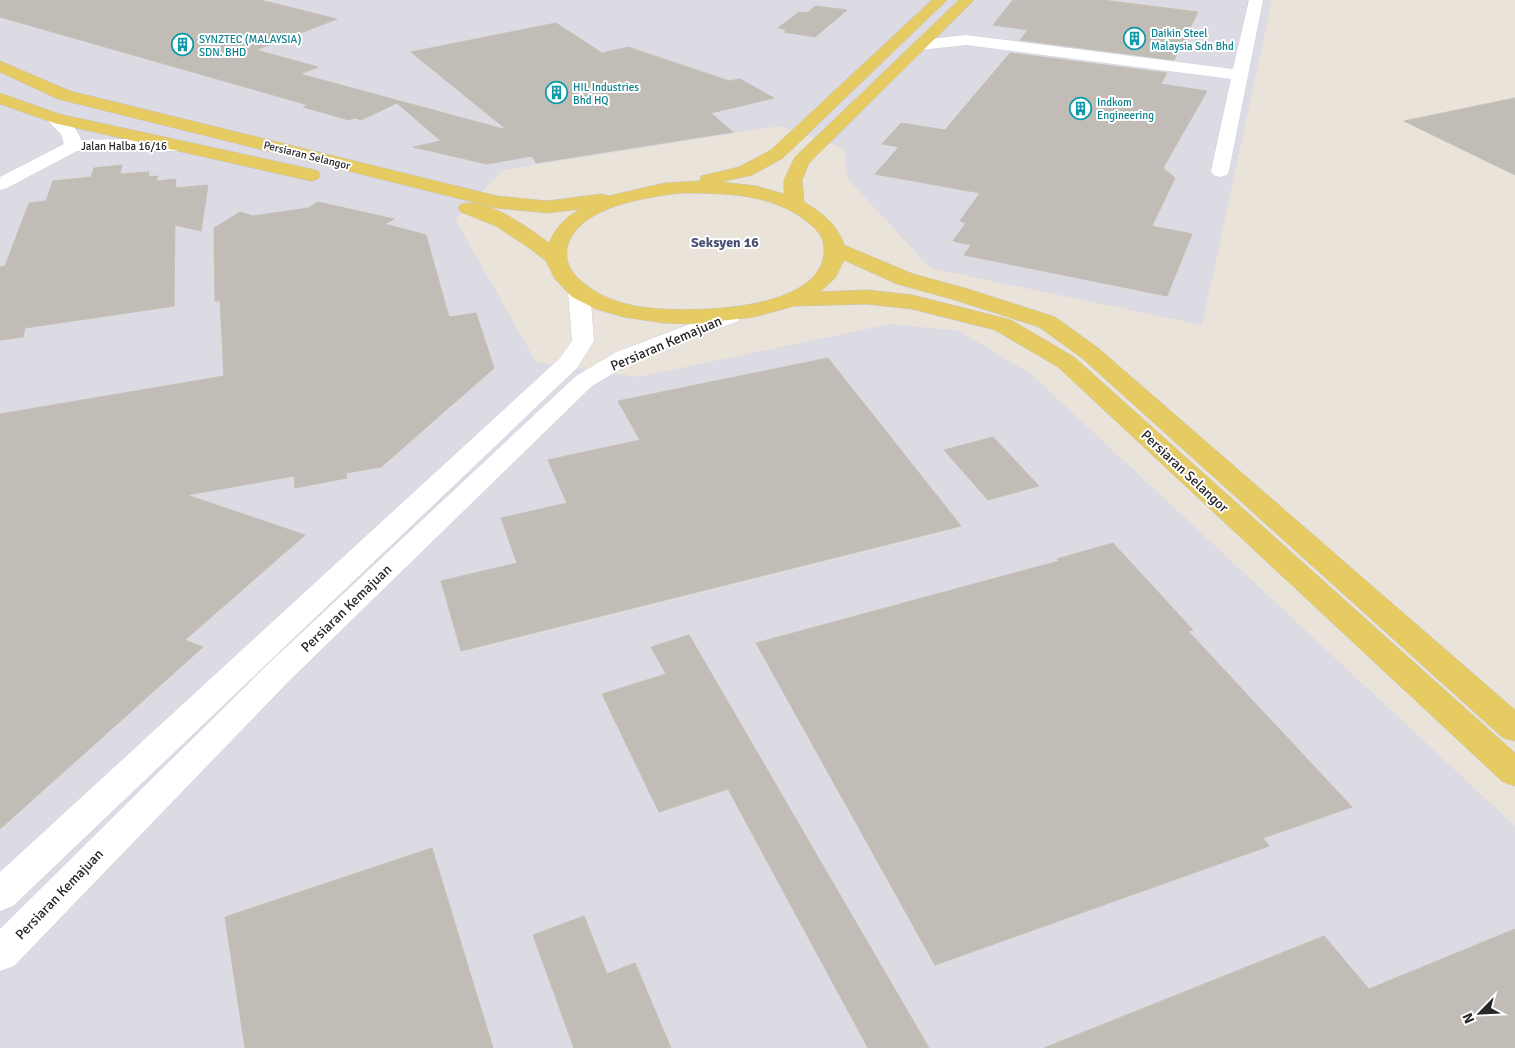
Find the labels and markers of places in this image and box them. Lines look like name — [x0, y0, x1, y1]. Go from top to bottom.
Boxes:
building icon: Daikin Steel Malaysia Sdn Bhd — [1123, 27, 1147, 51]
place label: Daikin Steel Malaysia Sdn Bhd — [1151, 27, 1234, 53]
building icon: SYNZTEC (MALAYSIA) SDN. BHD — [171, 33, 195, 57]
place label: SYNZTEC (MALAYSIA) SDN. BHD — [199, 33, 301, 59]
building icon: HIL Industries Bhd HQ — [545, 81, 569, 105]
place label: HIL Industries Bhd HQ — [573, 81, 639, 107]
building icon: Indkom Engineering — [1069, 96, 1093, 120]
place label: Indkom Engineering — [1097, 96, 1154, 122]

